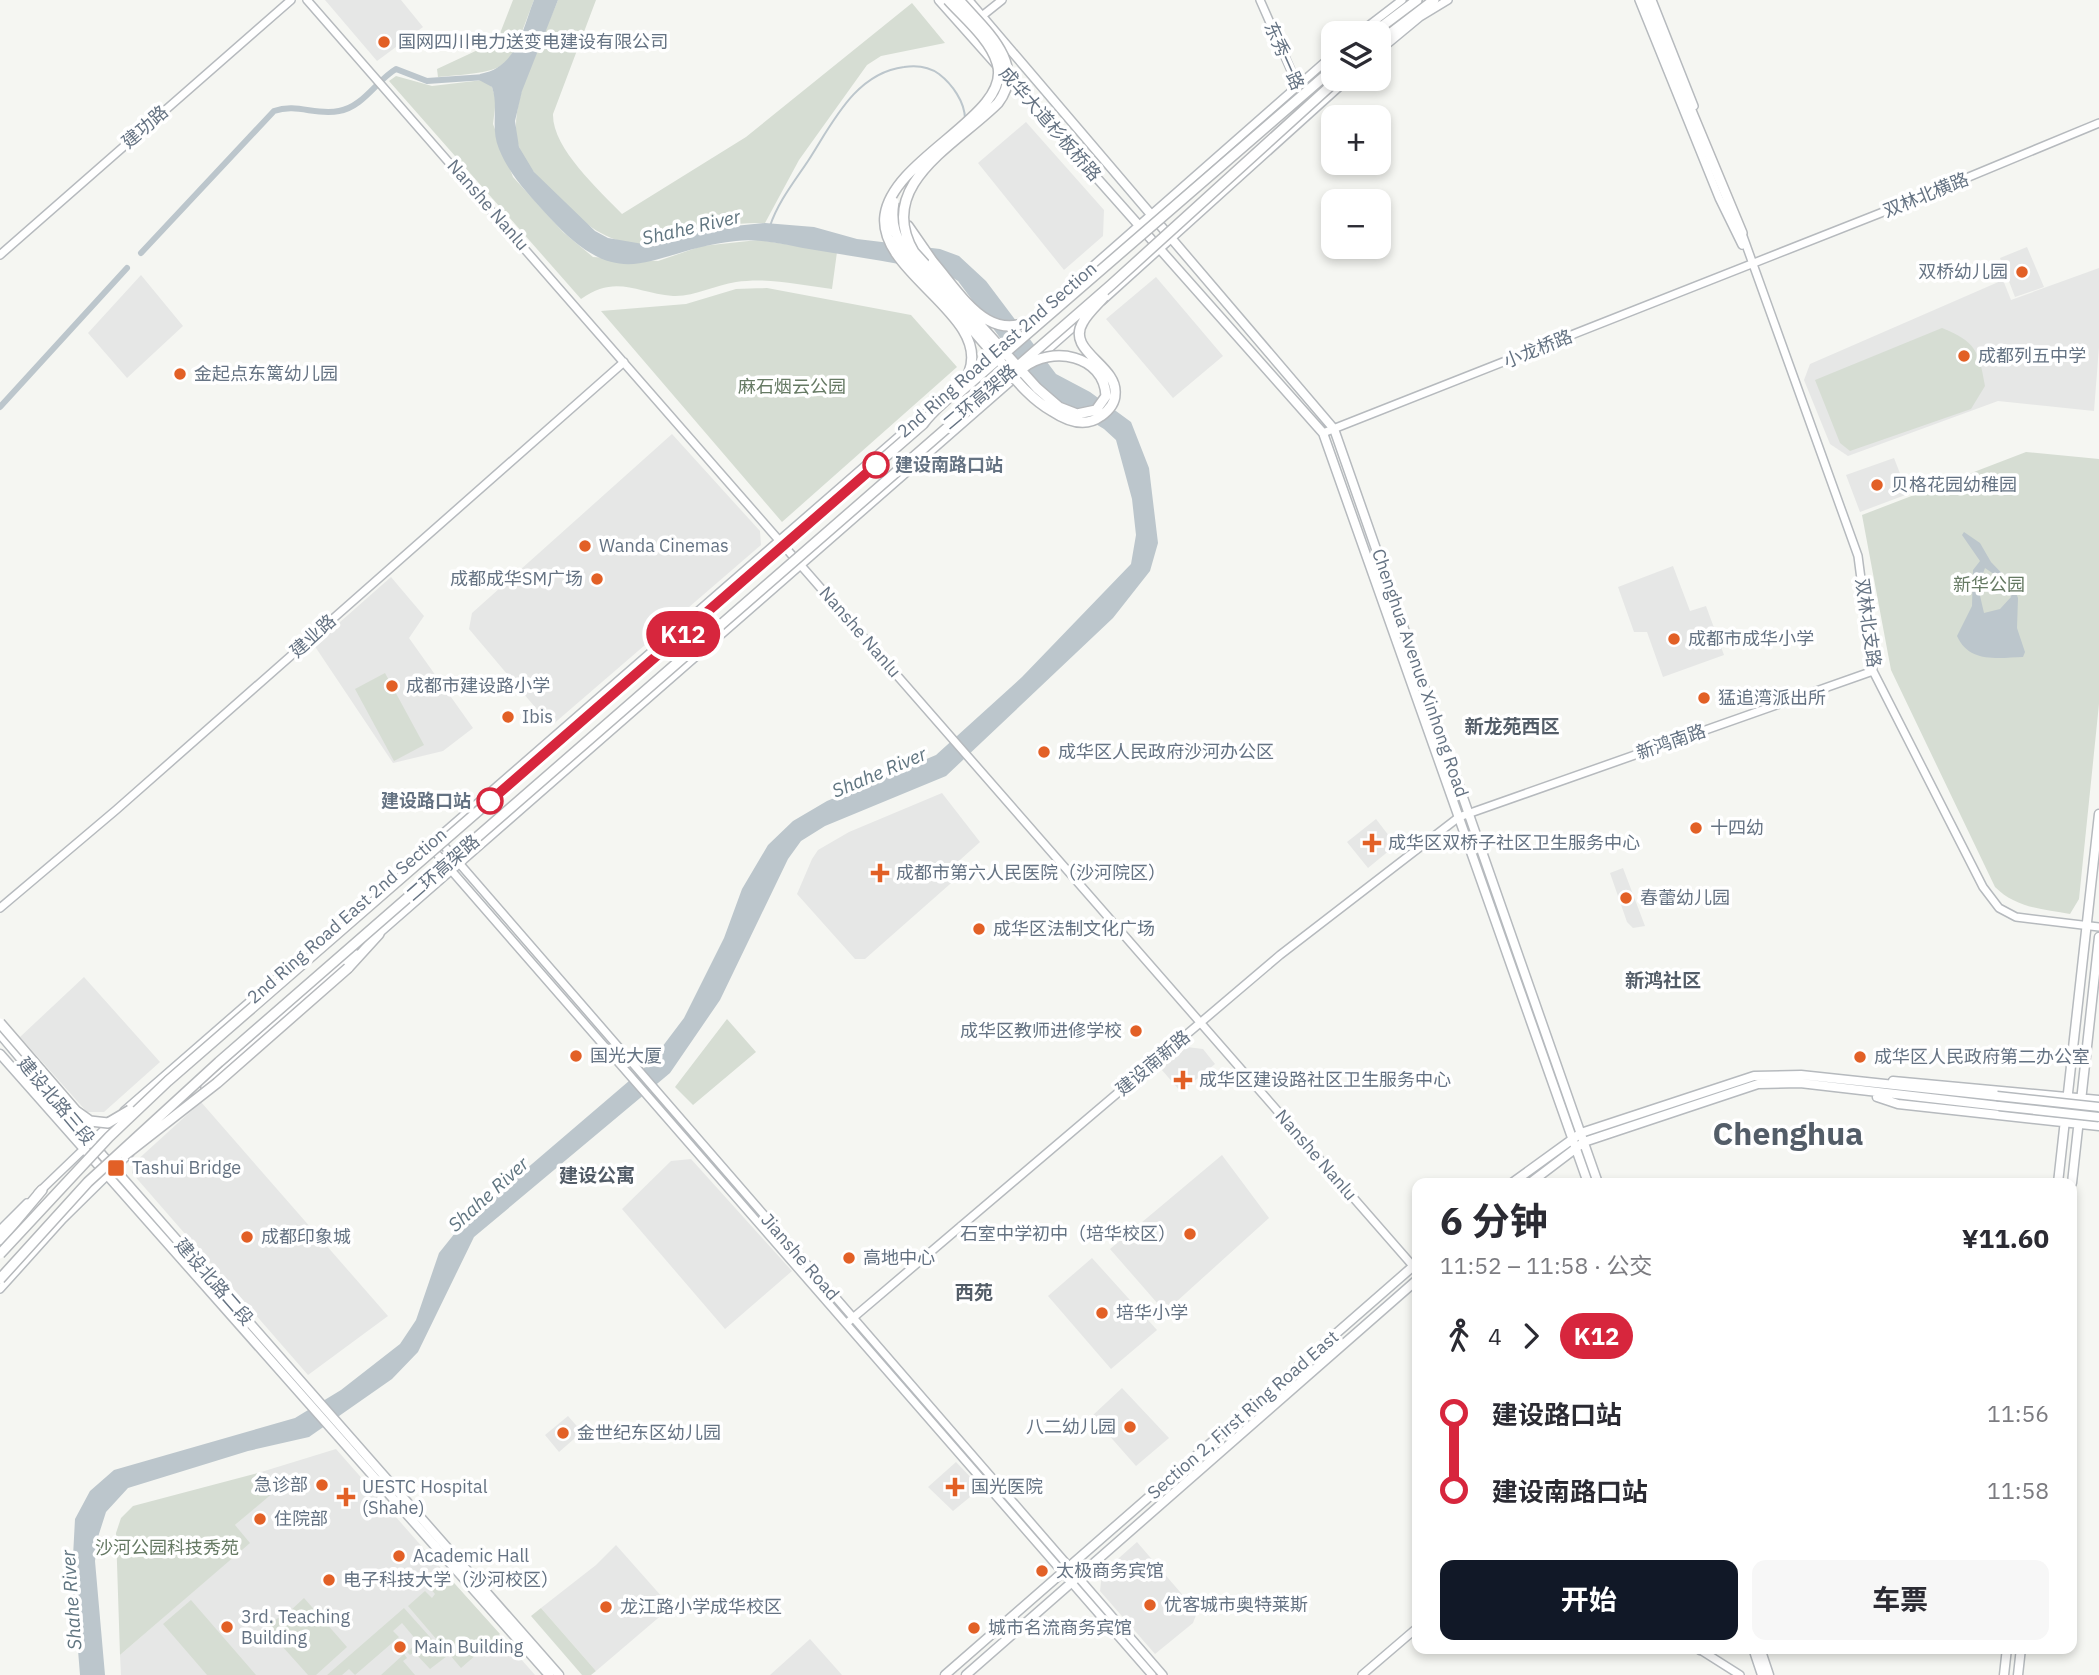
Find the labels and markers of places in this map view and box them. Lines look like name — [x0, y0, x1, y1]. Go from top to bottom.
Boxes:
place label: 国网四川电力送变电建设有限公司 — [398, 30, 668, 53]
marker: 国网四川电力送变电建设有限公司 — [376, 34, 392, 50]
place label: 双桥幼儿园 — [1918, 260, 2008, 283]
marker: 双桥幼儿园 — [2014, 264, 2030, 280]
place label: 成都列五中学 — [1978, 344, 2086, 367]
marker: 成都列五中学 — [1956, 348, 1972, 364]
place label: 金起点东篱幼儿园 — [194, 362, 338, 385]
marker: 金起点东篱幼儿园 — [172, 366, 188, 382]
marker: 建设南路口站 — [863, 452, 889, 478]
place label: 建设南路口站 — [895, 453, 1003, 476]
place label: 贝格花园幼稚园 — [1891, 473, 2017, 496]
marker: 贝格花园幼稚园 — [1869, 477, 1885, 493]
place label: Wanda Cinemas — [599, 534, 729, 557]
marker: Wanda Cinemas — [577, 538, 593, 554]
place label: 成都成华SM广场 — [450, 567, 583, 590]
marker: 成都成华SM广场 — [589, 571, 605, 587]
place label: 成都市成华小学 — [1688, 627, 1814, 650]
marker: 成都市成华小学 — [1666, 631, 1682, 647]
place label: 成都市建设路小学 — [406, 674, 550, 697]
marker: 成都市建设路小学 — [384, 678, 400, 694]
place label: 猛追湾派出所 — [1718, 686, 1826, 709]
marker: 猛追湾派出所 — [1696, 690, 1712, 706]
place label: Ibis — [522, 705, 553, 728]
marker: Ibis — [500, 709, 516, 725]
place label: 成华区人民政府沙河办公区 — [1058, 740, 1274, 763]
marker: 成华区人民政府沙河办公区 — [1036, 744, 1052, 760]
marker: 建设路口站 — [477, 788, 503, 814]
place label: 建设路口站 — [381, 789, 471, 812]
place label: 十四幼 — [1710, 816, 1764, 839]
marker: 十四幼 — [1688, 820, 1704, 836]
place label: 成华区双桥子社区卫生服务中心 — [1388, 831, 1640, 854]
marker: 成华区双桥子社区卫生服务中心 — [1362, 833, 1382, 853]
place label: 成都市第六人民医院（沙河院区） — [896, 861, 1166, 884]
marker: 成都市第六人民医院（沙河院区） — [870, 863, 890, 883]
place label: 春蕾幼儿园 — [1640, 886, 1730, 909]
marker: 春蕾幼儿园 — [1618, 890, 1634, 906]
place label: 成华区法制文化广场 — [993, 917, 1155, 940]
marker: 成华区法制文化广场 — [971, 921, 987, 937]
place label: 成华区教师进修学校 — [960, 1019, 1122, 1042]
marker: 成华区教师进修学校 — [1128, 1023, 1144, 1039]
place label: 国光大厦 — [590, 1044, 662, 1067]
place label: 成华区人民政府第二办公室 — [1874, 1045, 2090, 1068]
marker: 国光大厦 — [568, 1048, 584, 1064]
marker: 成华区人民政府第二办公室 — [1852, 1049, 1868, 1065]
place label: 成华区建设路社区卫生服务中心 — [1199, 1068, 1451, 1091]
marker: 成华区建设路社区卫生服务中心 — [1173, 1070, 1193, 1090]
place label: Tashui Bridge — [132, 1156, 241, 1179]
marker: Tashui Bridge — [106, 1158, 126, 1178]
place label: 石室中学初中（培华校区） — [960, 1222, 1176, 1245]
place label: 成都印象城 — [261, 1225, 351, 1248]
marker: 石室中学初中（培华校区） — [1182, 1226, 1198, 1242]
marker: 成都印象城 — [239, 1229, 255, 1245]
place label: 高地中心 — [863, 1246, 935, 1269]
marker: 高地中心 — [841, 1250, 857, 1266]
place label: 培华小学 — [1116, 1301, 1188, 1324]
marker: 培华小学 — [1094, 1305, 1110, 1321]
place label: 八二幼儿园 — [1026, 1415, 1116, 1438]
marker: 八二幼儿园 — [1122, 1419, 1138, 1435]
place label: 金世纪东区幼儿园 — [577, 1421, 721, 1444]
marker: 金世纪东区幼儿园 — [555, 1425, 571, 1441]
place label: 急诊部 — [254, 1473, 308, 1496]
place label: UESTC Hospital (Shahe) — [362, 1475, 488, 1519]
place label: 国光医院 — [971, 1475, 1043, 1498]
marker: 急诊部 — [314, 1477, 330, 1493]
marker: 国光医院 — [945, 1477, 965, 1497]
marker: UESTC Hospital (Shahe) — [336, 1487, 356, 1507]
place label: 住院部 — [274, 1507, 328, 1530]
marker: 住院部 — [252, 1511, 268, 1527]
place label: Academic Hall — [413, 1544, 529, 1567]
marker: Academic Hall — [391, 1548, 407, 1564]
place label: 太极商务宾馆 — [1056, 1559, 1164, 1582]
marker: 太极商务宾馆 — [1034, 1563, 1050, 1579]
place label: 电子科技大学（沙河校区） — [343, 1568, 559, 1591]
marker: 电子科技大学（沙河校区） — [321, 1572, 337, 1588]
place label: 优客城市奥特莱斯 — [1164, 1593, 1308, 1616]
place label: 龙江路小学成华校区 — [620, 1595, 782, 1618]
marker: 优客城市奥特莱斯 — [1142, 1597, 1158, 1613]
marker: 龙江路小学成华校区 — [598, 1599, 614, 1615]
place label: 3rd. Teaching Building — [241, 1605, 351, 1649]
place label: 城市名流商务宾馆 — [988, 1616, 1132, 1639]
marker: 3rd. Teaching Building — [219, 1619, 235, 1635]
marker: 城市名流商务宾馆 — [966, 1620, 982, 1636]
place label: Main Building — [414, 1635, 524, 1658]
marker: Main Building — [392, 1639, 408, 1655]

